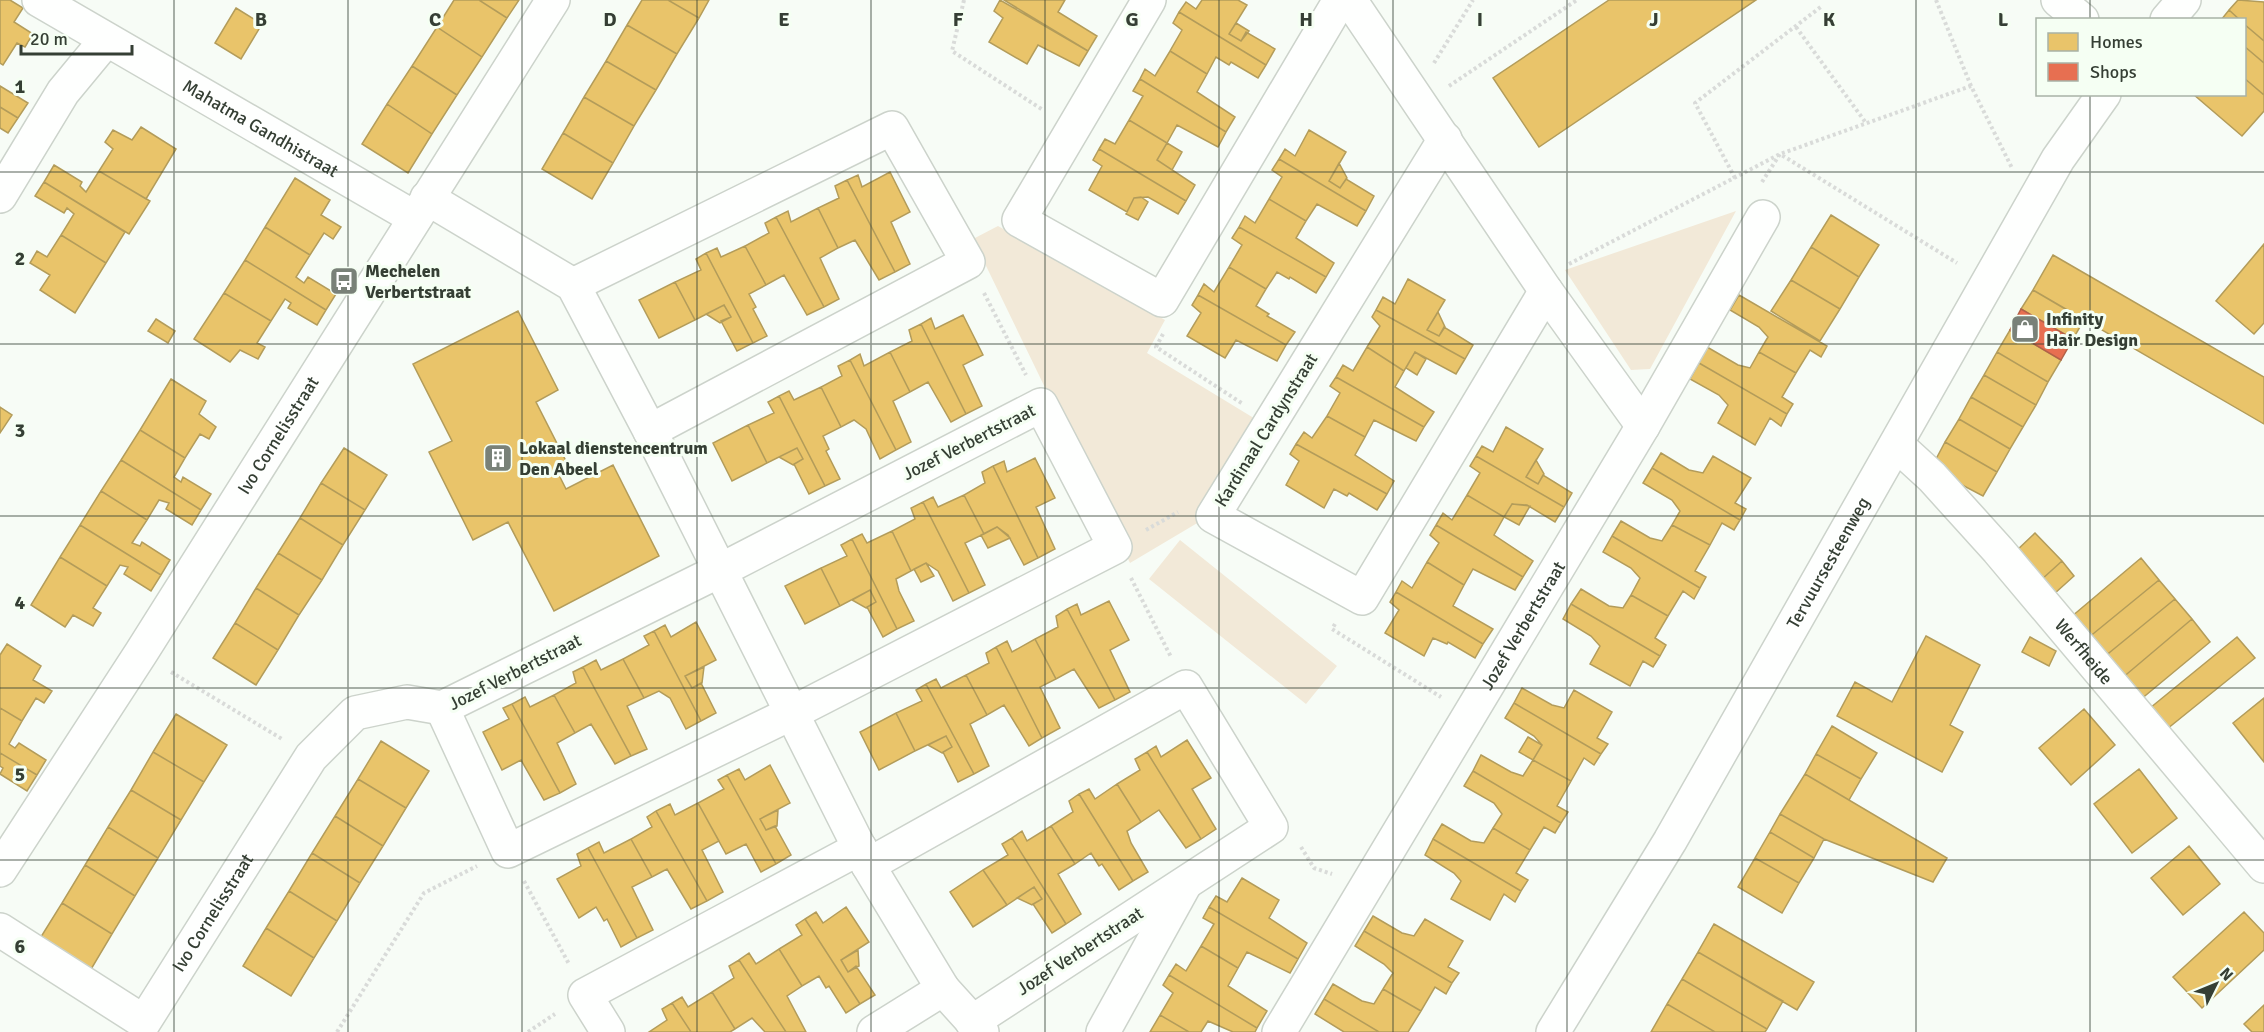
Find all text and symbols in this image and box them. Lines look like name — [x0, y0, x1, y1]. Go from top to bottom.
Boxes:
text: B — [255, 7, 267, 32]
text: C — [429, 7, 441, 32]
text: D — [603, 7, 617, 32]
text: E — [778, 7, 790, 32]
text: F — [953, 7, 964, 32]
text: G — [1125, 7, 1139, 32]
text: H — [1299, 7, 1313, 32]
text: I — [1477, 7, 1483, 32]
text: J — [1649, 7, 1659, 32]
text: K — [1823, 7, 1836, 32]
text: L — [1998, 7, 2009, 32]
scale bar — [21, 18, 132, 56]
legend — [2036, 18, 2246, 96]
text: 20 m — [30, 28, 68, 50]
text: Homes — [2090, 31, 2143, 53]
text: Shops — [2090, 61, 2137, 83]
text: 1 — [15, 74, 26, 99]
street label: Mahatma Gandhistraat — [179, 75, 342, 182]
text: 2 — [15, 246, 25, 271]
place label: Mechelen Verbertstraat — [365, 260, 471, 303]
bus stop icon: Mechelen Verbertstraat — [328, 265, 360, 297]
place label: Infinity Hair Design — [2046, 308, 2138, 351]
shop icon: Infinity Hair Design — [2009, 313, 2041, 345]
street label: Kardinaal Cardynstraat — [1210, 349, 1322, 511]
street label: Ivo Cornelisstraat — [233, 372, 324, 499]
street label: Jozef Verbertstraat — [899, 399, 1039, 485]
text: 3 — [15, 418, 25, 443]
place label: Lokaal dienstencentrum Den Abeel — [519, 437, 708, 480]
building icon: Lokaal dienstencentrum Den Abeel — [482, 442, 514, 474]
street label: Tervuursesteenweg — [1782, 493, 1874, 633]
street label: Jozef Verbertstraat — [1476, 557, 1570, 694]
text: 4 — [15, 590, 26, 615]
street label: Werfheide — [2050, 615, 2118, 689]
street label: Jozef Verbertstraat — [445, 629, 585, 715]
text: 5 — [15, 762, 25, 787]
street label: Ivo Cornelisstraat — [167, 850, 258, 976]
street label: Jozef Verbertstraat — [1013, 902, 1147, 1000]
text: 6 — [15, 934, 26, 959]
north arrow — [2186, 954, 2246, 1014]
text: N — [2215, 964, 2237, 985]

